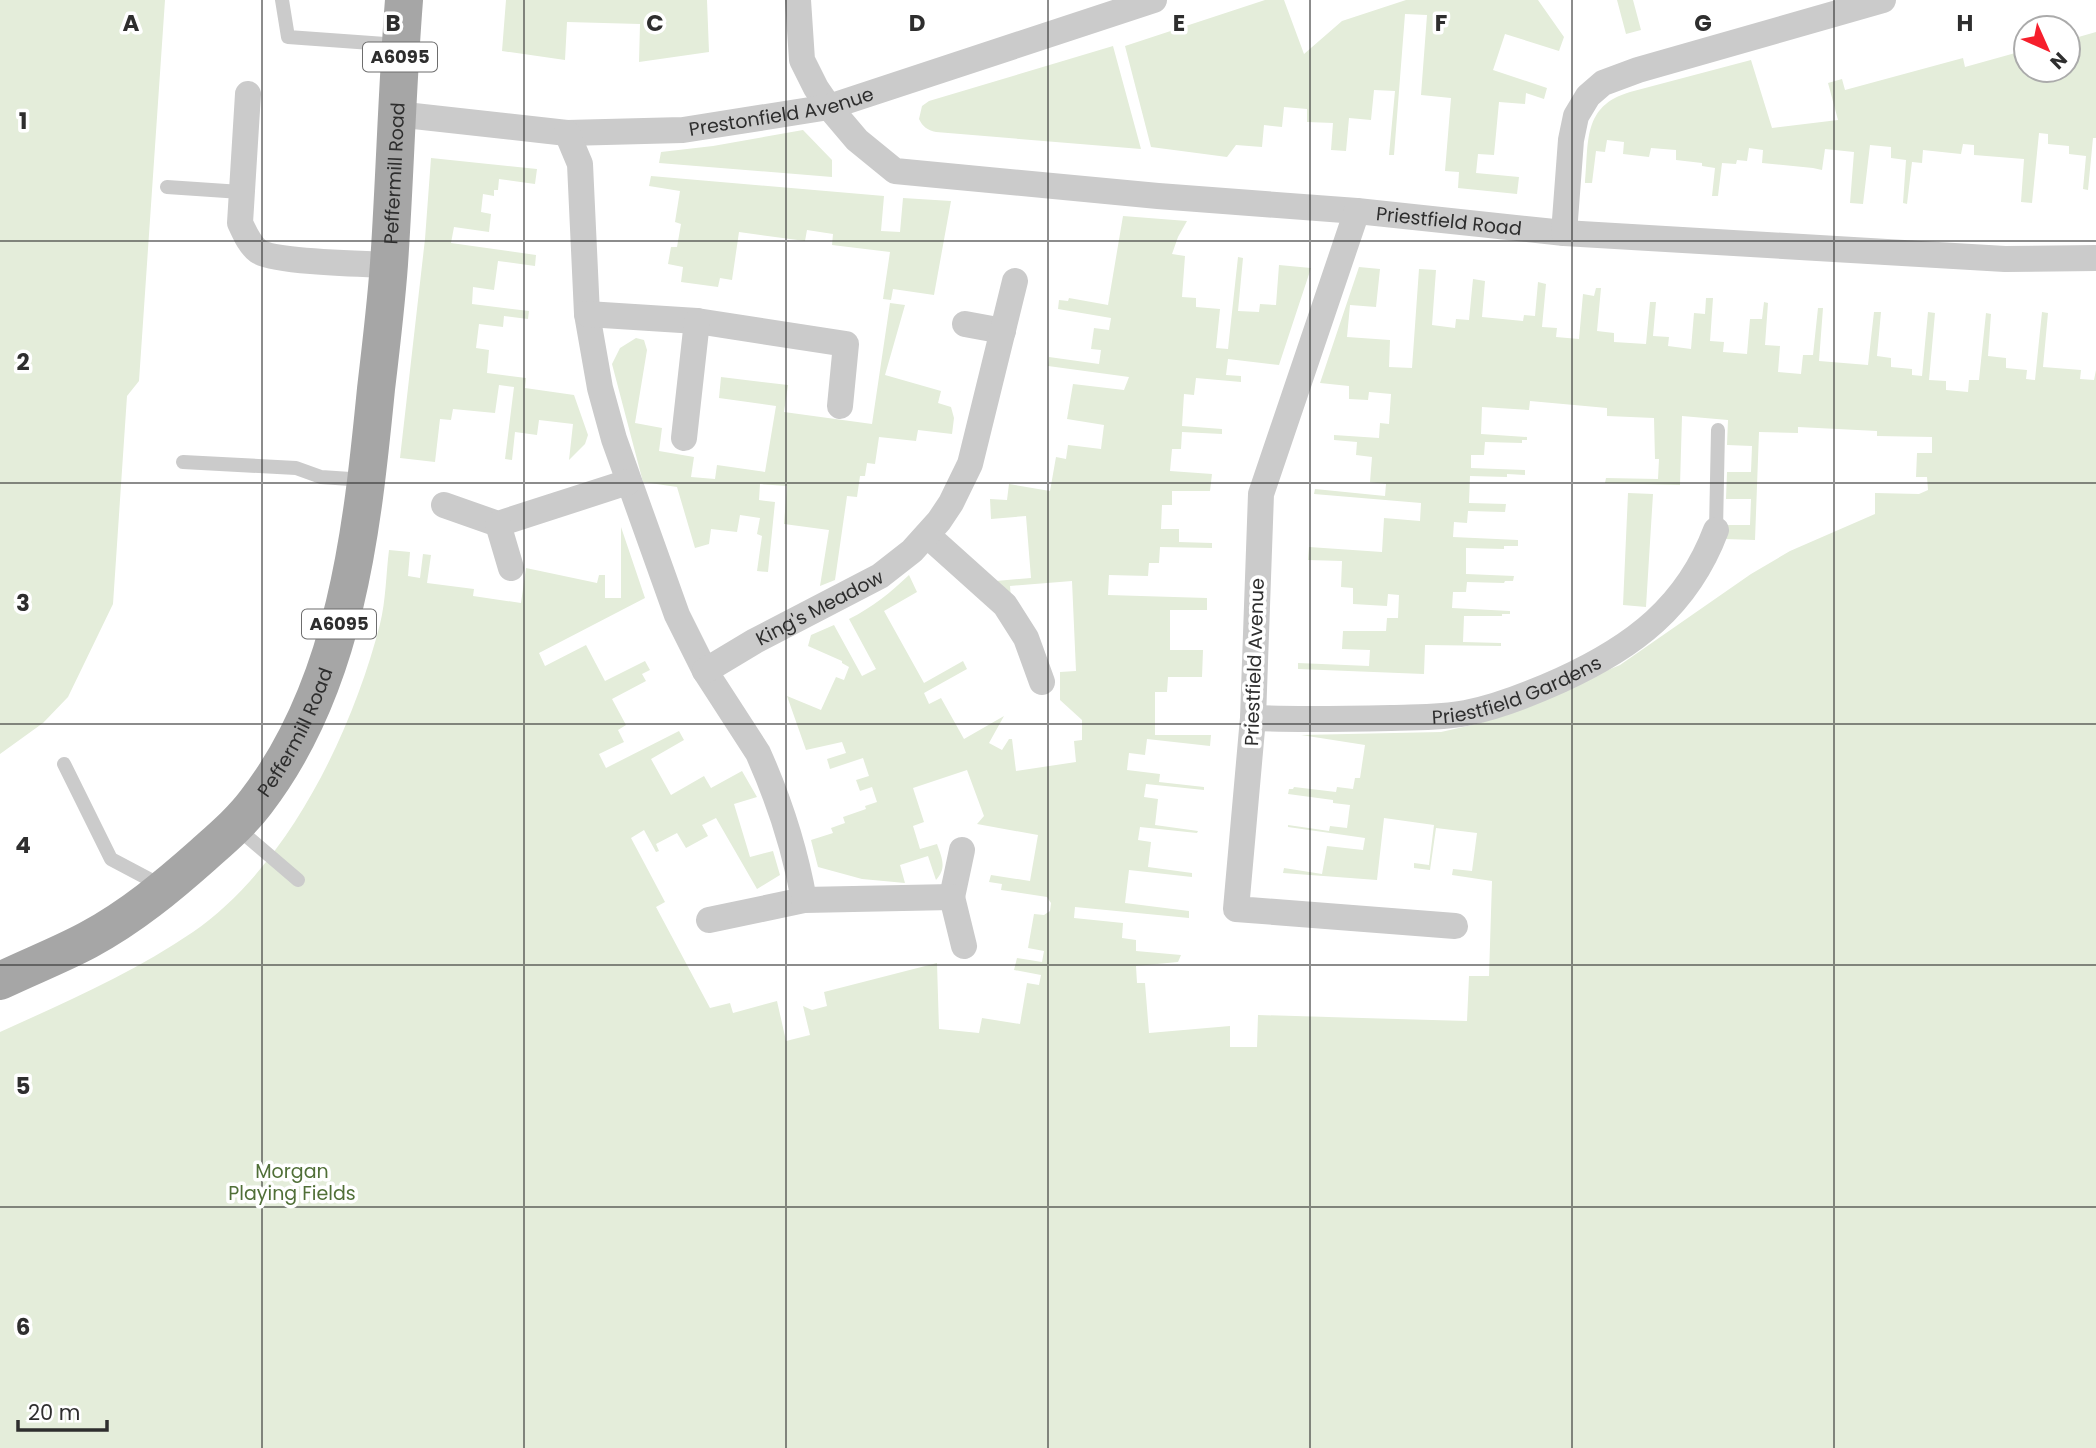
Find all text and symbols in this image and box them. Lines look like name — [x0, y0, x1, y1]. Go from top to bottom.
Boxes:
text: A — [123, 7, 140, 39]
text: B — [385, 7, 401, 39]
text: C — [646, 7, 664, 39]
text: D — [909, 7, 925, 39]
text: E — [1173, 7, 1185, 39]
text: F — [1435, 7, 1447, 39]
text: G — [1694, 7, 1712, 39]
text: H — [1957, 7, 1973, 39]
north arrow — [2012, 14, 2082, 84]
road number: A6095 — [363, 42, 437, 72]
text: N — [2044, 46, 2073, 75]
street label: Prestonfield Avenue — [687, 80, 877, 143]
street label: Peffermill Road — [377, 102, 412, 245]
text: 1 — [19, 105, 27, 137]
street label: Priestfield Road — [1375, 200, 1523, 242]
text: 2 — [16, 346, 30, 378]
street label: King's Meadow — [751, 563, 889, 652]
street label: Priestfield Avenue — [1238, 578, 1271, 746]
text: 3 — [16, 587, 30, 619]
road number: A6095 — [302, 610, 376, 638]
street label: Priestfield Gardens — [1431, 649, 1606, 731]
street label: Peffermill Road — [251, 664, 339, 803]
text: 4 — [15, 829, 31, 861]
text: 5 — [16, 1070, 30, 1102]
park label: Morgan Playing Fields — [228, 1158, 356, 1207]
text: 6 — [16, 1311, 30, 1343]
scale bar — [18, 1388, 107, 1432]
text: 20 m — [28, 1398, 81, 1427]

